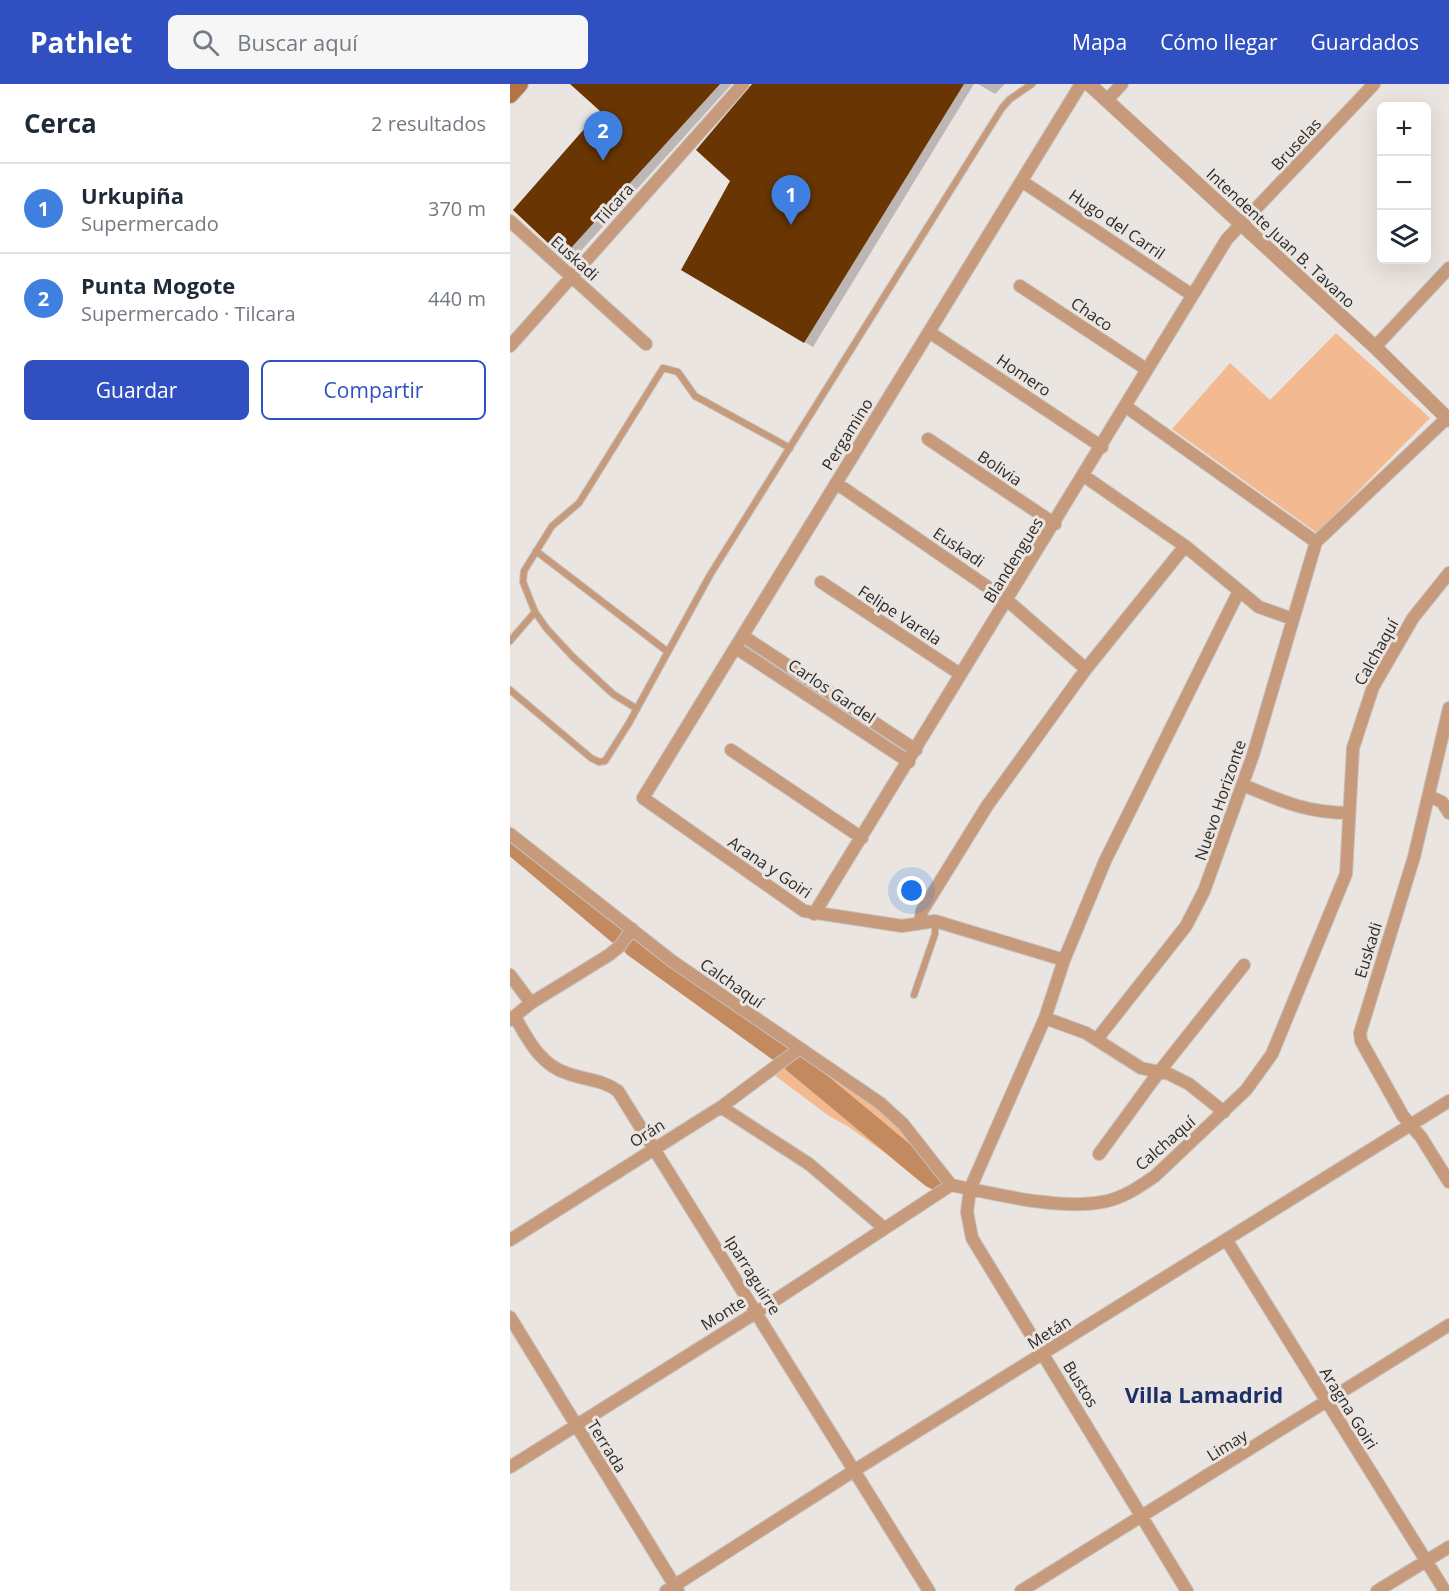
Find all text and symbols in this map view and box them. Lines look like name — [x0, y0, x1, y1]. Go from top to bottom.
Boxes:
search box — [168, 15, 588, 69]
text: Pathlet — [30, 23, 132, 61]
icon: search — [189, 26, 222, 59]
text: Buscar aquí — [237, 27, 358, 57]
text: Mapa — [1072, 28, 1127, 56]
text: Cómo llegar — [1160, 28, 1278, 56]
text: Guardados — [1311, 28, 1419, 56]
map controls — [1377, 102, 1431, 264]
button: + — [1377, 102, 1431, 156]
text: Cerca — [24, 105, 97, 141]
text: 2 resultados — [371, 110, 486, 137]
pin: 2 — [584, 112, 622, 161]
street label: Bruselas — [1266, 113, 1326, 175]
button: − — [1377, 156, 1431, 210]
street label: Intendente Juan B. Tavano — [1202, 163, 1360, 313]
pin: 1 — [772, 176, 810, 225]
street label: Tilcara — [589, 178, 639, 230]
text: Urkupiña — [81, 180, 184, 210]
street label: Hugo del Carril — [1065, 184, 1169, 264]
text: 1 — [38, 195, 49, 222]
text: 370 m — [428, 195, 486, 222]
text: Supermercado — [81, 210, 219, 237]
button: layers — [1377, 210, 1431, 264]
street label: Euskadi — [546, 231, 604, 285]
text: Punta Mogote — [81, 270, 235, 300]
text: 2 — [38, 285, 49, 312]
text: 440 m — [428, 285, 486, 312]
street label: Chaco — [1067, 292, 1117, 336]
text: Supermercado · Tilcara — [81, 300, 296, 327]
street label: Homero — [992, 349, 1056, 401]
button: Guardar — [24, 360, 249, 420]
button: Compartir — [261, 360, 486, 420]
street label: Pergamino — [816, 394, 878, 474]
street label: Bolivia — [974, 445, 1026, 491]
street label: Blandengues — [978, 513, 1048, 607]
street label: Euskadi — [929, 522, 989, 572]
street label: Felipe Varela — [854, 580, 946, 650]
street label: Calchaquí — [1349, 614, 1404, 689]
street label: Carlos Gardel — [784, 654, 880, 728]
street label: Nuevo Horizonte — [1189, 737, 1251, 863]
street label: Arana y Goiri — [724, 831, 816, 903]
your location — [897, 876, 926, 905]
street label: Euskadi — [1349, 919, 1387, 981]
street label: Calchaquí — [696, 953, 769, 1014]
street label: Calchaquí — [1130, 1110, 1200, 1175]
street label: Orán — [625, 1114, 669, 1152]
street label: Iparraguirre — [720, 1231, 786, 1319]
street label: Monte — [697, 1291, 749, 1335]
street label: Metán — [1023, 1310, 1075, 1354]
street label: Bustos — [1058, 1357, 1104, 1411]
street label: Aragna Goiri — [1315, 1363, 1383, 1453]
district label: Villa Lamadrid — [1125, 1379, 1283, 1409]
street label: Terrada — [582, 1415, 632, 1477]
street label: Limay — [1202, 1423, 1252, 1466]

